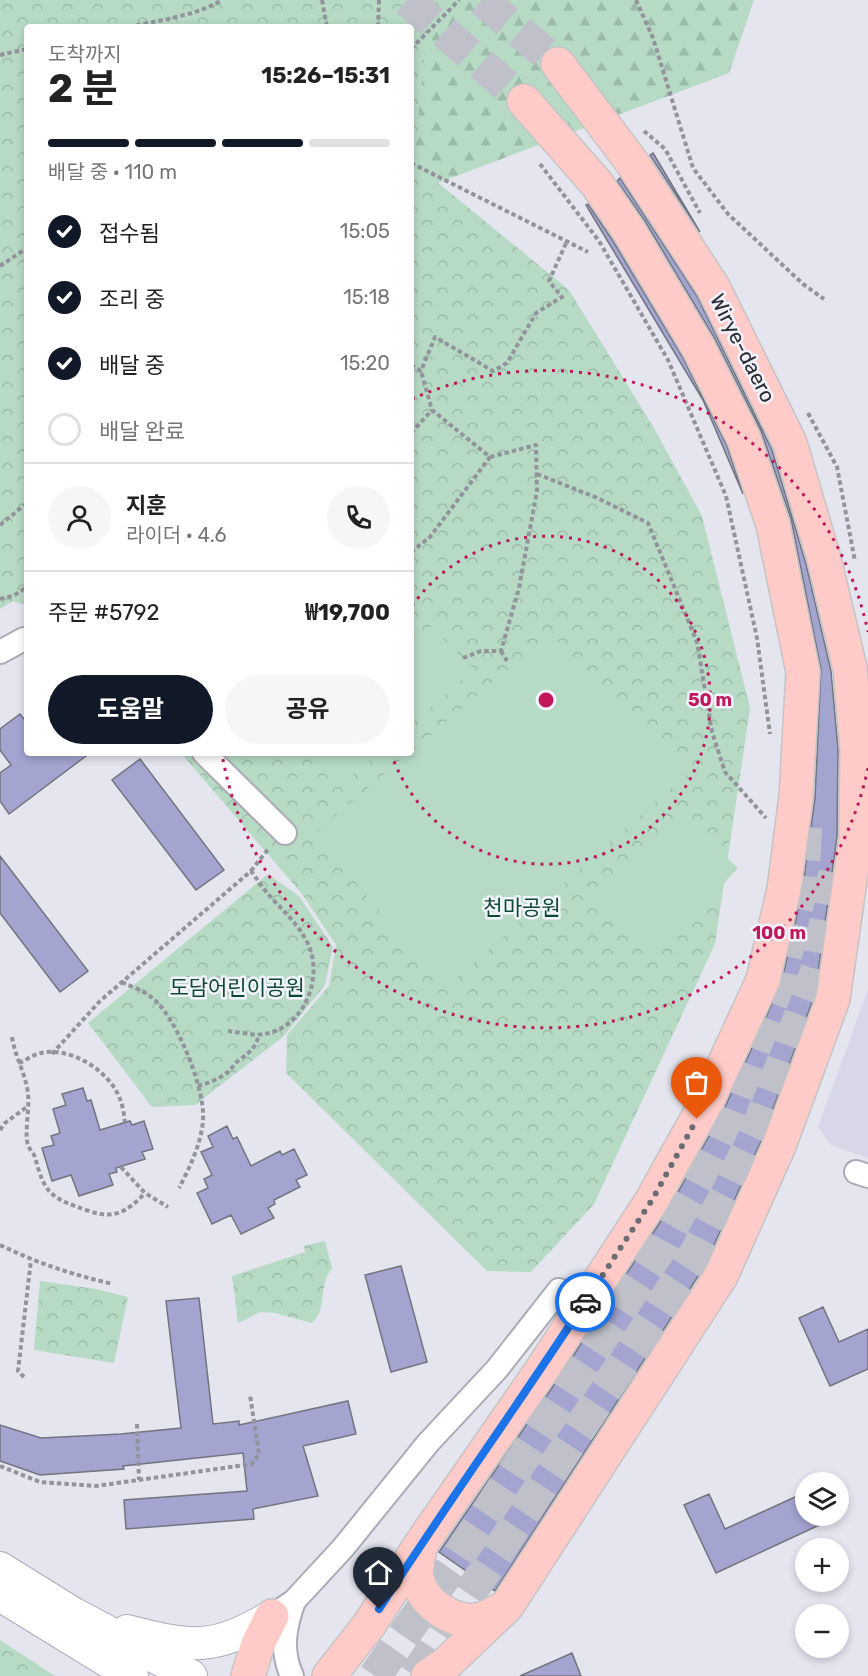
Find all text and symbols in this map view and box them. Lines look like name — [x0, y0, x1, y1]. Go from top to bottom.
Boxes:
text: 도착까지 — [48, 42, 122, 66]
text: 15:26–15:31 — [261, 62, 390, 89]
text: 2 분 — [48, 66, 118, 112]
text: 배달 중 · 110 m — [48, 160, 177, 184]
icon: check — [48, 215, 81, 248]
text: 15:05 — [340, 219, 390, 243]
text: 접수됨 — [99, 220, 160, 247]
icon: check — [48, 281, 81, 314]
text: 15:18 — [343, 285, 390, 309]
text: 조리 중 — [99, 286, 165, 313]
street label: Wirye-daero — [705, 289, 781, 407]
icon: check — [48, 347, 81, 380]
text: 15:20 — [340, 351, 390, 375]
text: 배달 중 — [99, 352, 165, 379]
text: 배달 완료 — [99, 418, 185, 445]
button: person — [48, 486, 111, 549]
button: phone — [327, 486, 390, 549]
text: 지훈 — [126, 492, 166, 519]
text: 라이더 · 4.6 — [126, 523, 227, 547]
text: 주문 #5792 — [48, 599, 160, 626]
text: ₩19,700 — [305, 599, 390, 626]
button: 도움말 — [48, 675, 213, 744]
button: 공유 — [225, 675, 390, 744]
text: 50 m — [688, 689, 732, 711]
centre of rings — [536, 690, 556, 710]
park label: 천마공원 — [483, 895, 561, 920]
text: 100 m — [752, 922, 806, 944]
park label: 도담어린이공원 — [169, 975, 305, 1000]
pin — [671, 1057, 722, 1119]
icon: bag — [680, 1066, 713, 1099]
courier — [555, 1272, 615, 1332]
icon: car — [569, 1286, 602, 1319]
map controls — [795, 1472, 849, 1658]
button: layers — [795, 1472, 849, 1526]
button: + — [795, 1538, 849, 1592]
pin — [353, 1547, 404, 1609]
icon: home — [362, 1556, 395, 1589]
button: − — [795, 1604, 849, 1658]

